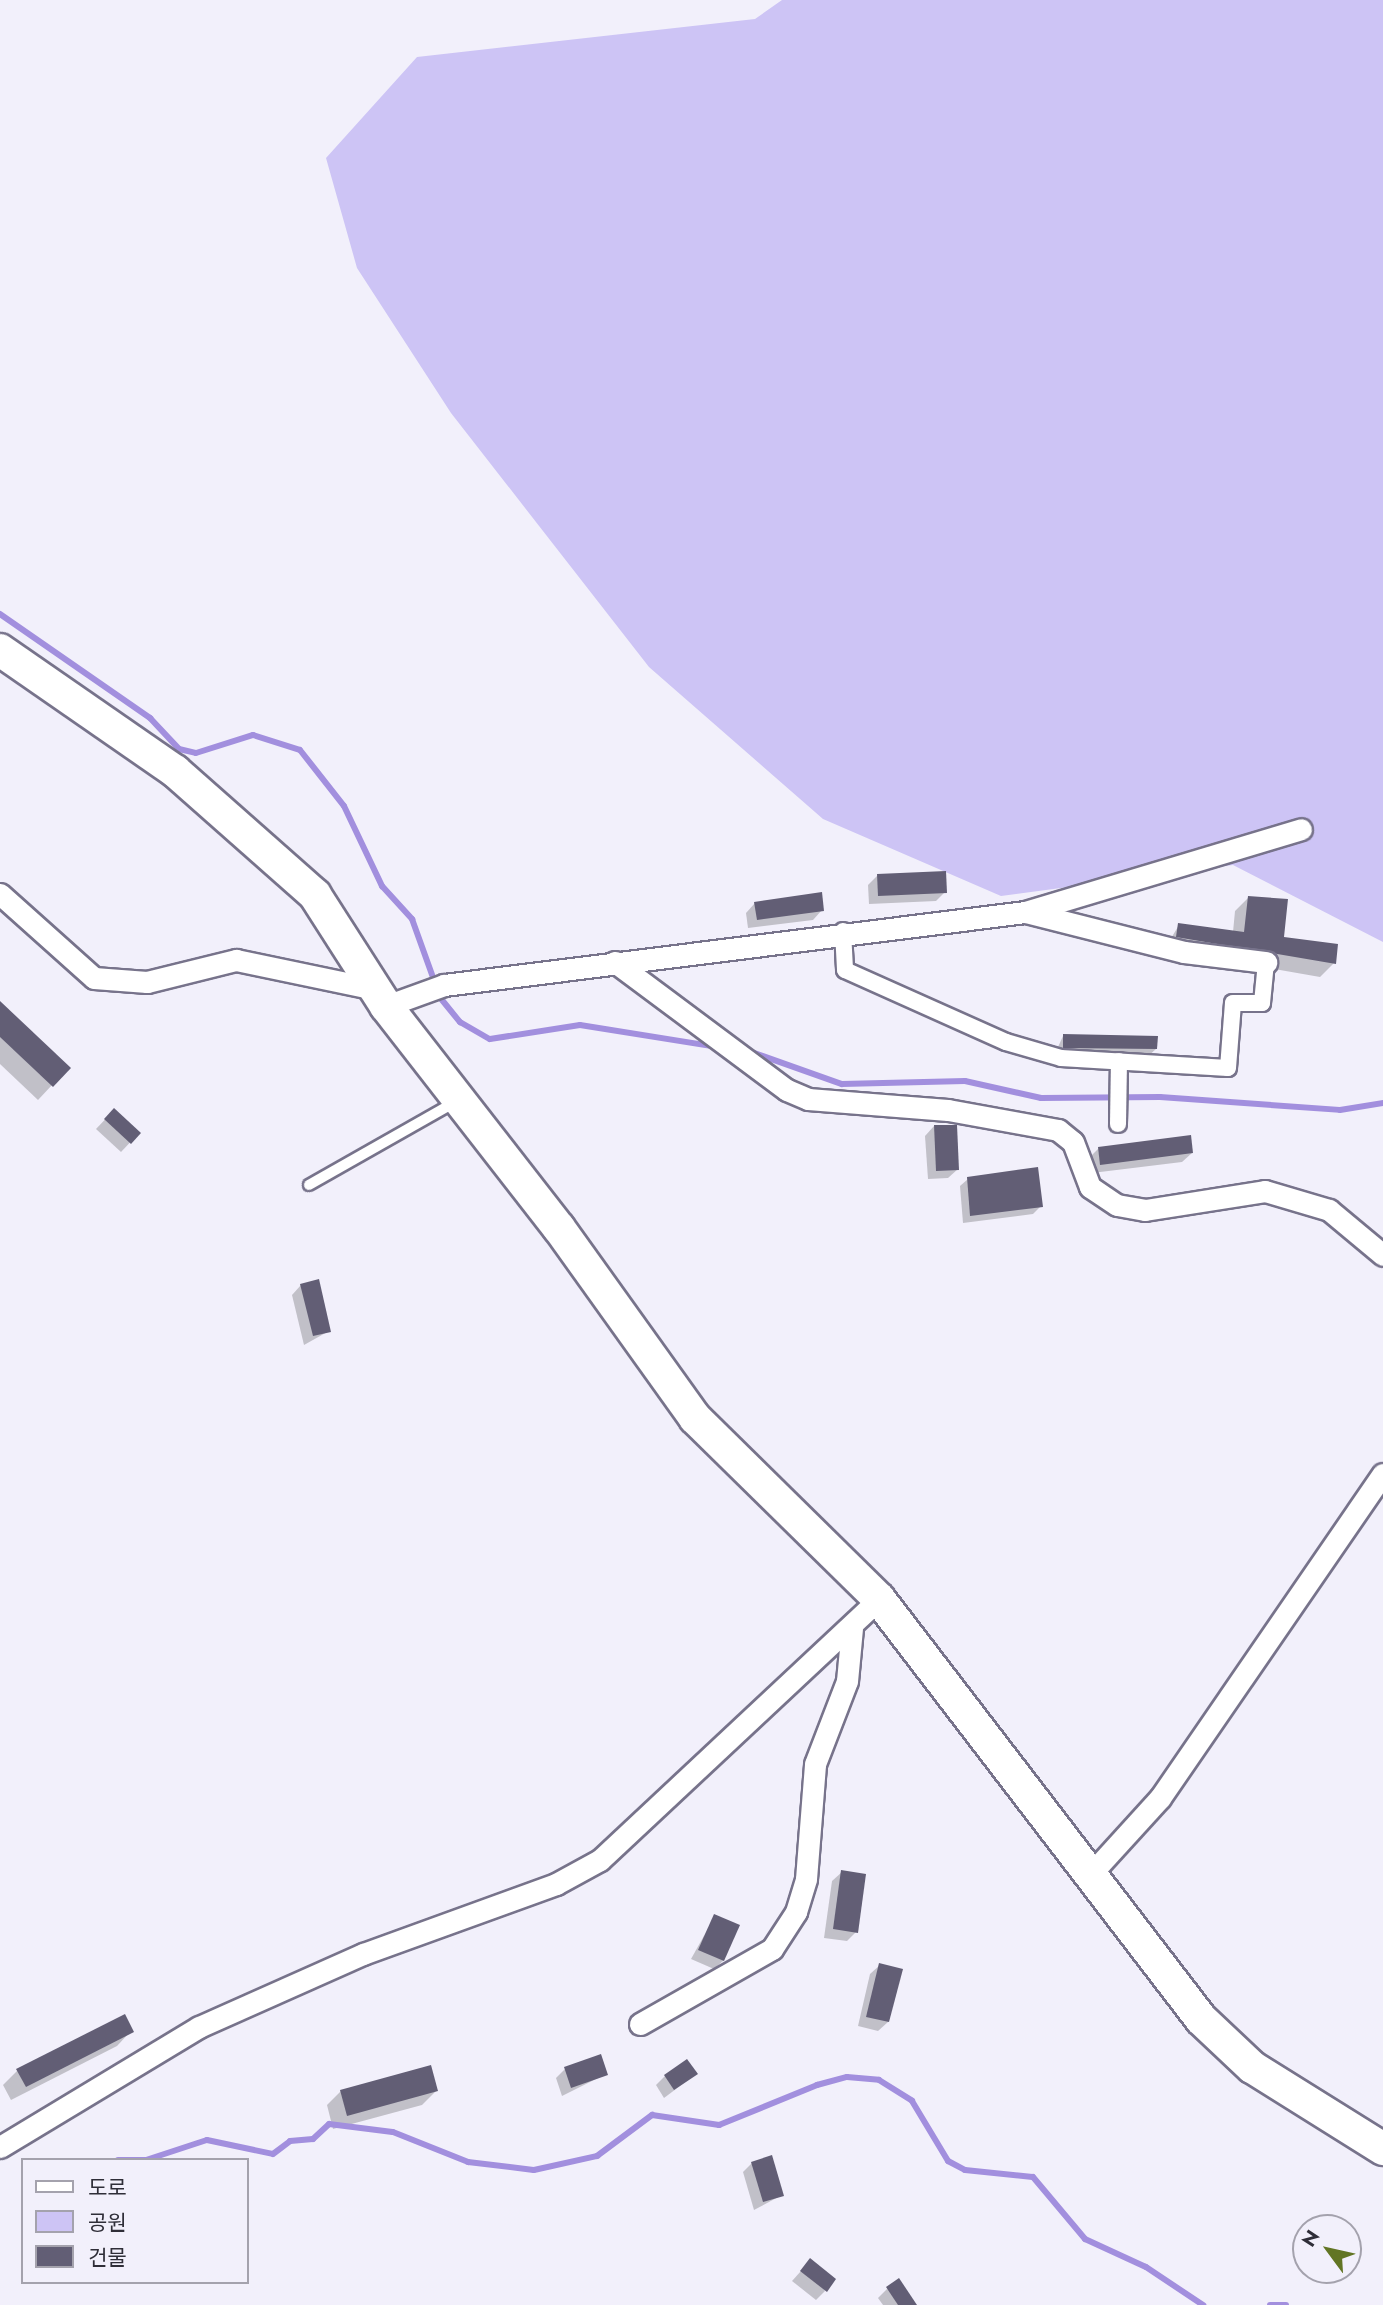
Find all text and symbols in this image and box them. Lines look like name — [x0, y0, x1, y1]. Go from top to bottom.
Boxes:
legend — [21, 2158, 248, 2284]
text: 도로 — [88, 2173, 127, 2203]
text: 공원 — [88, 2208, 127, 2238]
north arrow — [1292, 2214, 1362, 2284]
text: N — [1295, 2225, 1326, 2252]
text: 건물 — [88, 2243, 127, 2273]

